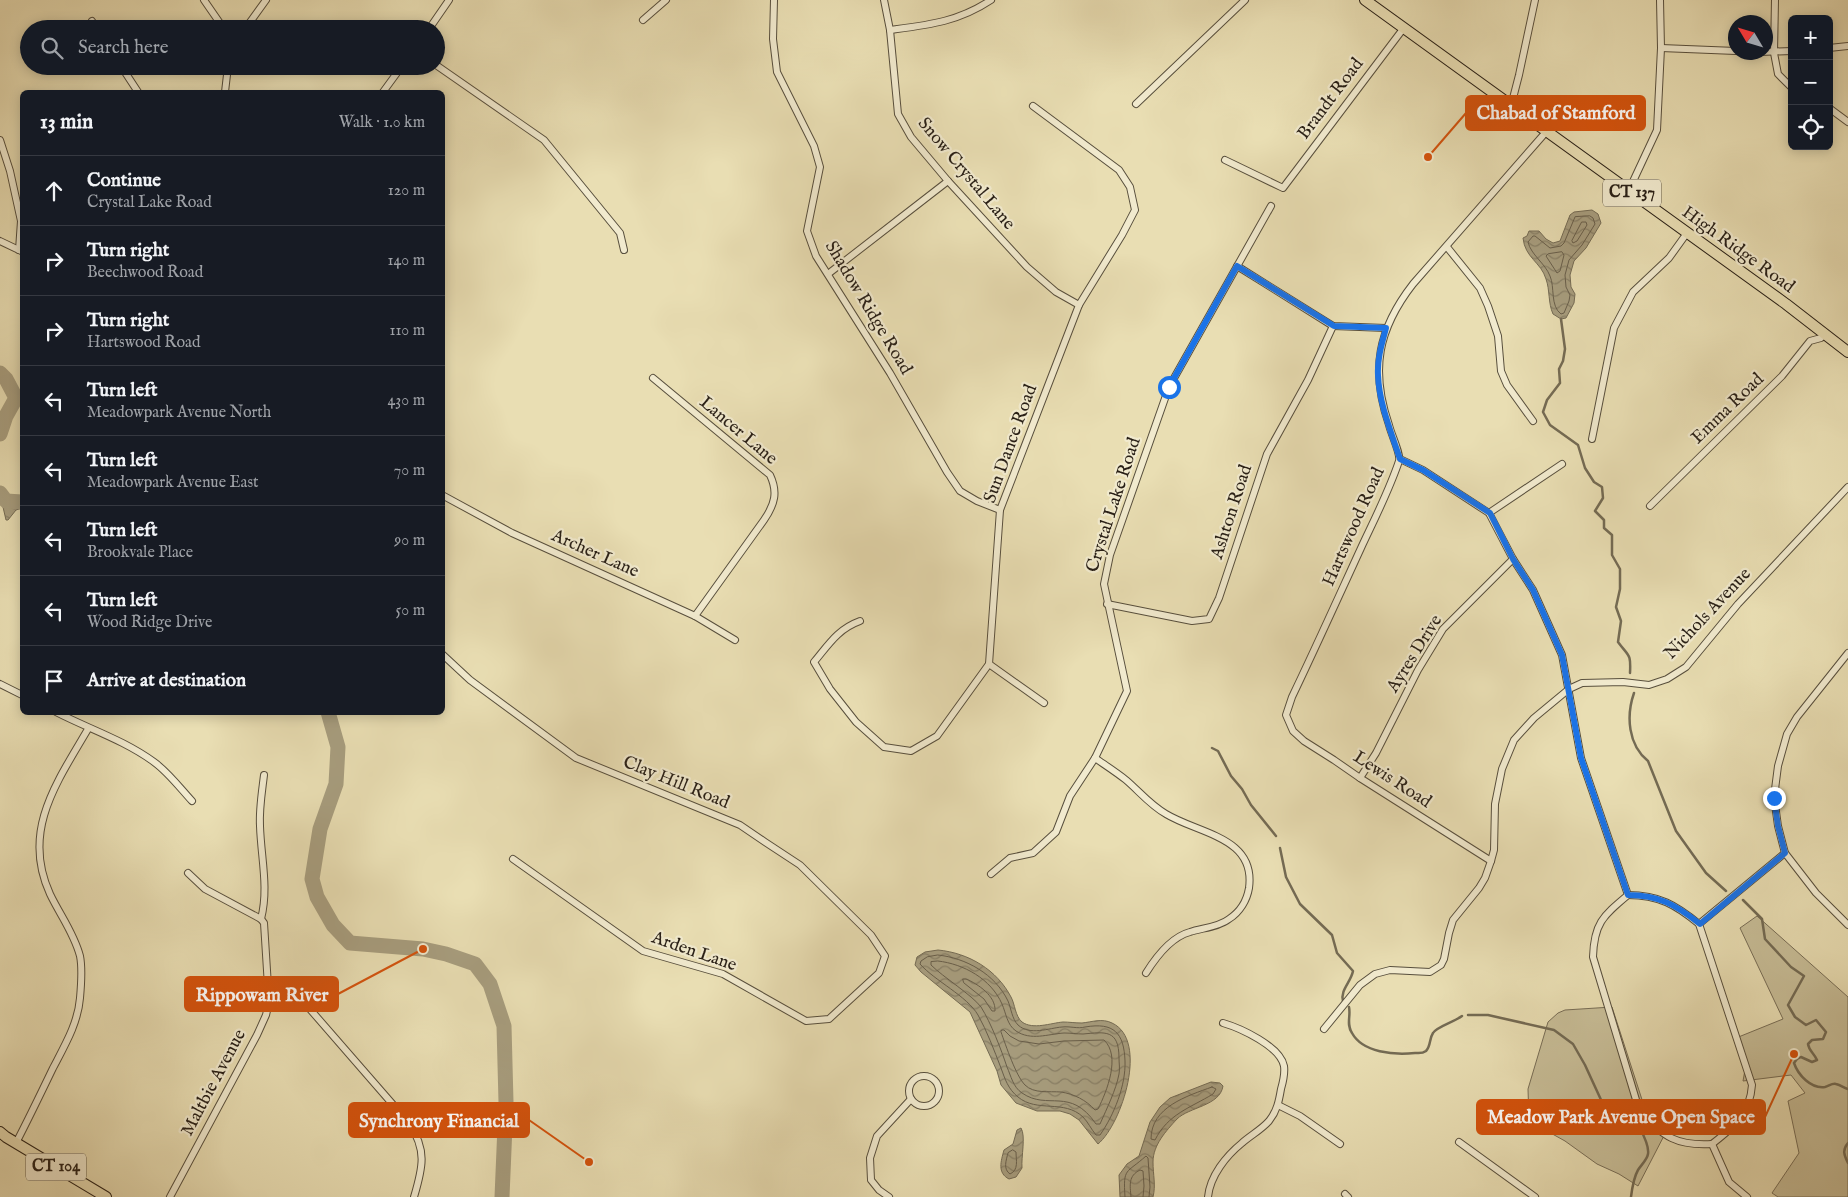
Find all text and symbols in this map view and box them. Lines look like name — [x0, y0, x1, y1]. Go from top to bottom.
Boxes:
north arrow — [1728, 15, 1773, 60]
map controls — [1788, 15, 1833, 150]
button: + — [1788, 15, 1833, 60]
search box — [20, 20, 445, 75]
icon: search — [38, 34, 66, 62]
text: Search here — [78, 36, 169, 60]
street label: Brandt Road — [1293, 53, 1369, 144]
button: − — [1788, 60, 1833, 105]
callout: Chabad of Stamford — [1466, 96, 1645, 130]
text: Chabad of Stamford — [1477, 102, 1636, 126]
button: locate — [1788, 105, 1833, 150]
text: 13 min — [40, 109, 93, 136]
text: Walk · 1.0 km — [339, 113, 425, 133]
street label: Snow Crystal Lane — [912, 113, 1020, 235]
text: Continue — [87, 169, 161, 193]
icon: ahead — [40, 177, 68, 205]
road number: CT 137 — [1603, 180, 1661, 207]
text: 120 m — [388, 181, 425, 201]
text: Crystal Lake Road — [87, 193, 212, 213]
street label: High Ridge Road — [1677, 201, 1799, 299]
street label: Shadow Ridge Road — [819, 237, 917, 379]
text: Turn right — [87, 239, 169, 263]
icon: right — [40, 247, 68, 275]
text: 140 m — [387, 251, 425, 271]
text: Beechwood Road — [87, 263, 203, 283]
text: Turn right — [87, 309, 169, 333]
icon: right — [40, 317, 68, 345]
text: 110 m — [389, 321, 425, 341]
text: Hartswood Road — [87, 333, 200, 353]
street label: Emma Road — [1687, 368, 1770, 449]
route start — [1158, 376, 1181, 399]
text: Turn left — [87, 379, 158, 403]
street label: Sun Dance Road — [979, 381, 1043, 506]
icon: left — [40, 387, 68, 415]
text: 430 m — [387, 391, 425, 411]
street label: Lancer Lane — [694, 392, 782, 470]
text: Meadowpark Avenue North — [87, 403, 271, 423]
street label: Crystal Lake Road — [1081, 434, 1147, 575]
text: Turn left — [87, 449, 158, 473]
icon: left — [40, 457, 68, 485]
text: 70 m — [394, 461, 425, 481]
street label: Ashton Road — [1206, 461, 1258, 563]
street label: Hartswood Road — [1318, 464, 1391, 590]
text: Meadowpark Avenue East — [87, 473, 259, 493]
text: Turn left — [87, 519, 158, 543]
street label: Archer Lane — [547, 524, 642, 583]
icon: left — [40, 527, 68, 555]
text: 90 m — [394, 531, 425, 551]
text: Brookvale Place — [87, 543, 193, 563]
street label: Nichols Avenue — [1660, 563, 1756, 665]
text: Turn left — [87, 589, 158, 613]
icon: left — [40, 597, 68, 625]
text: 50 m — [396, 601, 425, 621]
street label: Ayres Drive — [1381, 611, 1448, 698]
text: Wood Ridge Drive — [87, 613, 212, 633]
icon: arrive — [40, 667, 68, 695]
text: Arrive at destination — [87, 669, 246, 693]
street label: Lewis Road — [1349, 746, 1436, 814]
street label: Clay Hill Road — [619, 751, 733, 815]
route end — [1763, 787, 1786, 810]
street label: Arden Lane — [647, 926, 740, 977]
callout: Rippowam River — [185, 977, 338, 1011]
text: Rippowam River — [196, 984, 329, 1008]
street label: Maltbie Avenue — [176, 1026, 252, 1140]
callout: Meadow Park Avenue Open Space — [1477, 1100, 1765, 1134]
callout: Synchrony Financial — [349, 1103, 529, 1137]
text: Meadow Park Avenue Open Space — [1487, 1106, 1755, 1130]
text: Synchrony Financial — [359, 1110, 520, 1134]
road number: CT 104 — [26, 1154, 86, 1180]

